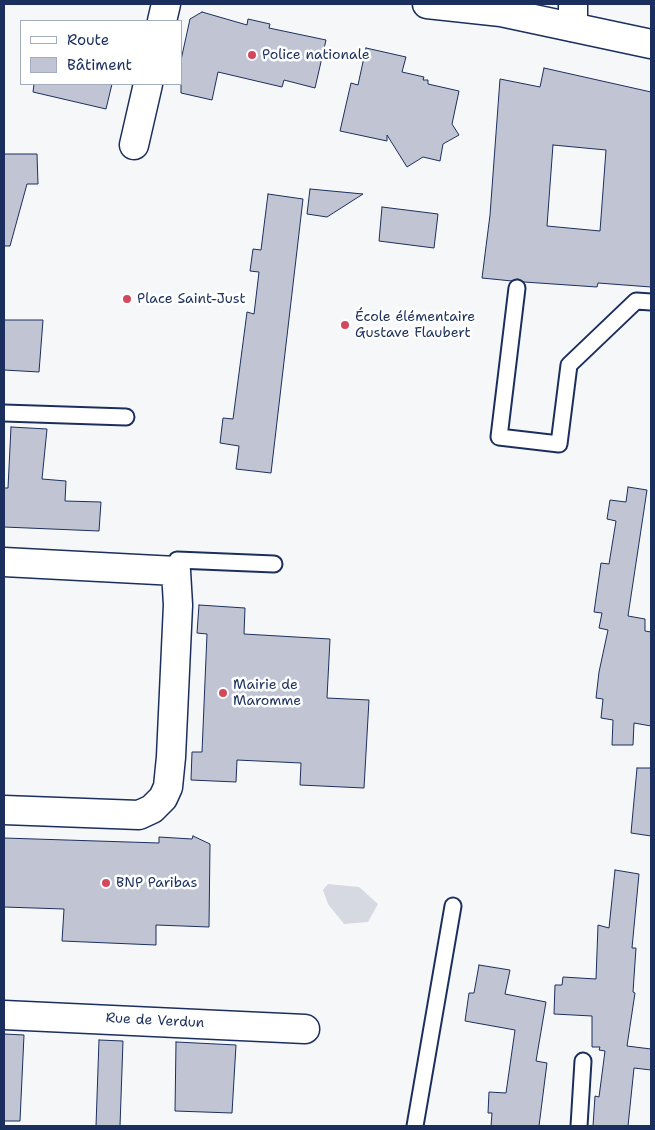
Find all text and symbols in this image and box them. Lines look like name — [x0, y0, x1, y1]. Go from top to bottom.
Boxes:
legend — [20, 20, 182, 85]
text: Route — [67, 30, 109, 50]
place label: Police nationale — [262, 47, 370, 63]
marker: Police nationale — [246, 49, 258, 61]
text: Bâtiment — [67, 55, 132, 75]
place label: Place Saint-Just — [137, 291, 245, 307]
marker: Place Saint-Just — [121, 293, 133, 305]
place label: École élémentaire Gustave Flaubert — [355, 309, 475, 342]
marker: École élémentaire Gustave Flaubert — [339, 319, 351, 331]
place label: Mairie de Maromme — [233, 677, 301, 710]
marker: Mairie de Maromme — [217, 687, 229, 699]
place label: BNP Paribas — [116, 875, 197, 891]
marker: BNP Paribas — [100, 877, 112, 889]
street label: Rue de Verdun — [105, 1010, 205, 1032]

